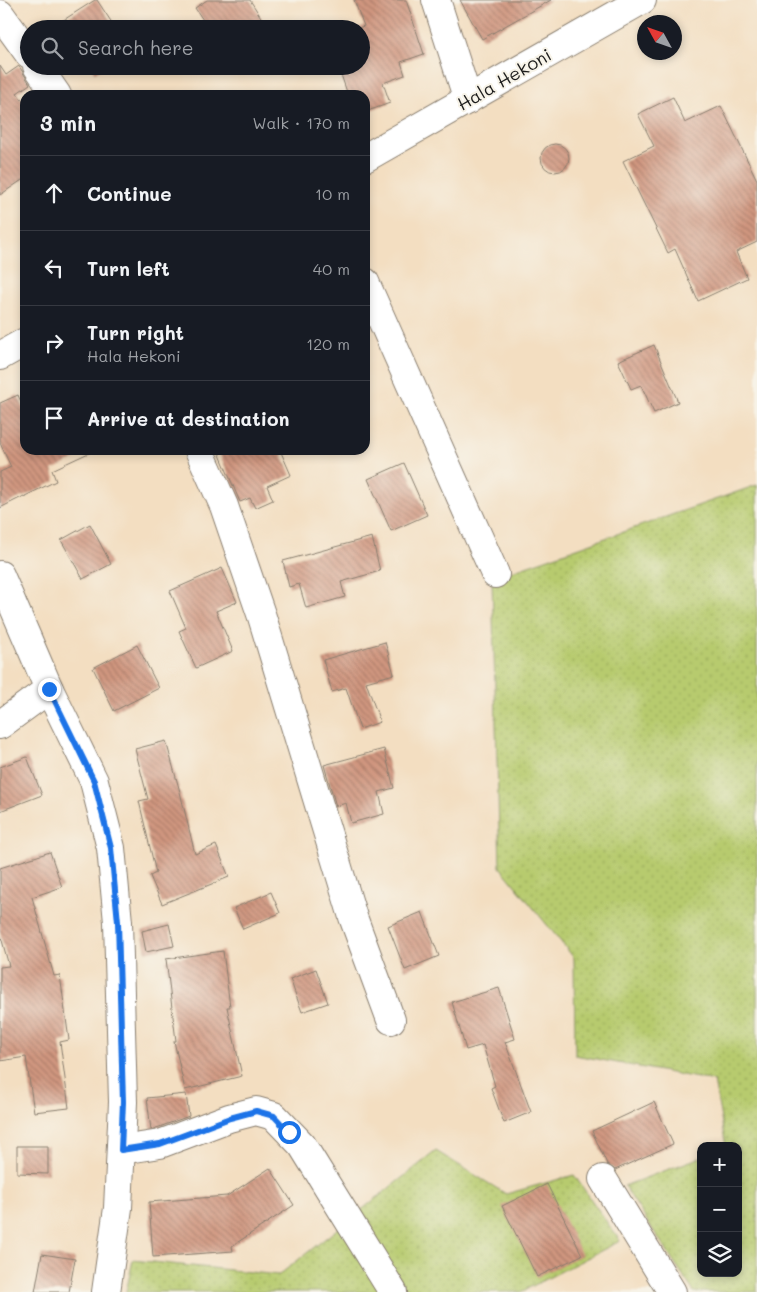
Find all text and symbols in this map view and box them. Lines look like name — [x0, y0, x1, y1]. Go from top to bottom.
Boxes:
north arrow — [637, 15, 682, 60]
search box — [20, 20, 370, 75]
icon: search — [38, 34, 66, 62]
text: Search here — [78, 35, 194, 60]
street label: Hala Hekoni — [452, 42, 556, 116]
text: 3 min — [40, 109, 96, 136]
text: Walk · 170 m — [252, 112, 350, 133]
icon: ahead — [40, 179, 68, 207]
text: Continue — [87, 181, 172, 206]
text: 10 m — [315, 183, 350, 204]
icon: left — [40, 254, 68, 282]
text: Turn left — [87, 256, 170, 281]
text: 40 m — [313, 258, 350, 279]
text: Turn right — [87, 320, 184, 345]
icon: right — [40, 329, 68, 357]
text: 120 m — [306, 333, 350, 354]
text: Hala Hekoni — [87, 345, 181, 366]
icon: arrive — [40, 404, 68, 432]
text: Arrive at destination — [87, 406, 290, 431]
route end — [38, 678, 61, 701]
route start — [278, 1121, 301, 1144]
map controls — [697, 1142, 742, 1277]
button: + — [697, 1142, 742, 1187]
button: − — [697, 1187, 742, 1232]
button: layers — [697, 1232, 742, 1277]

